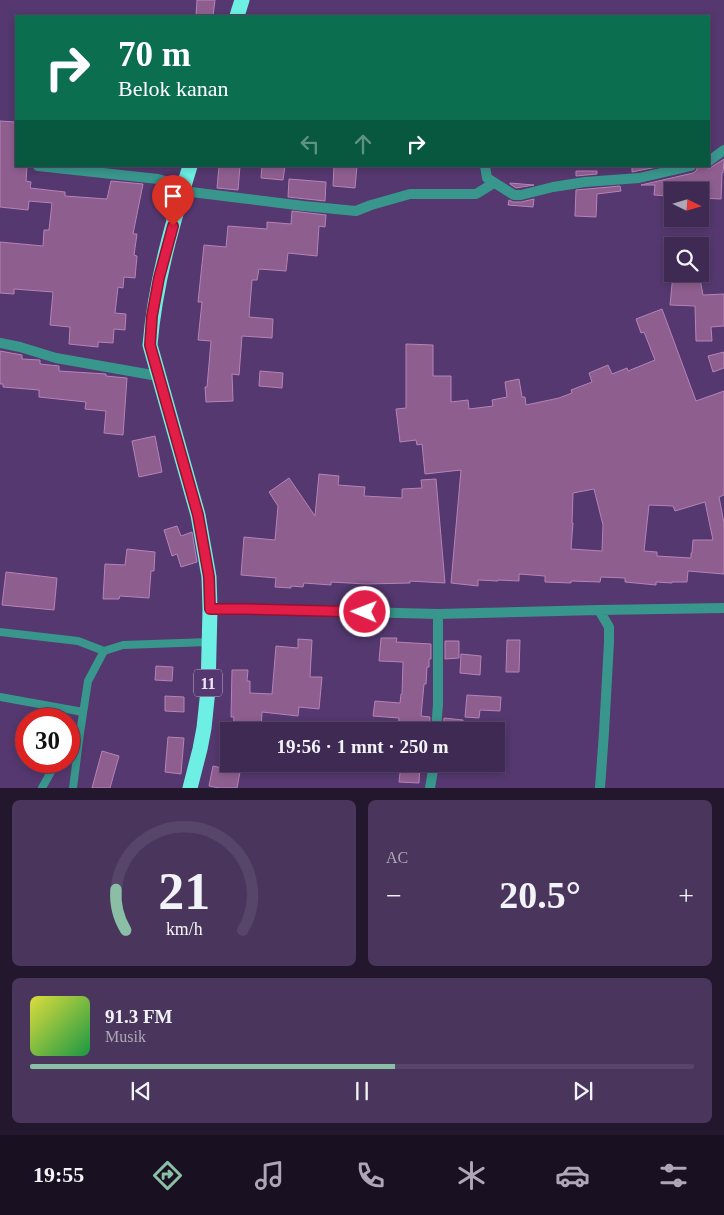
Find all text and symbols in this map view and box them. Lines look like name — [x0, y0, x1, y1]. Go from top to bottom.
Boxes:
icon: right — [35, 35, 100, 100]
text: 70 m — [118, 35, 191, 74]
text: Belok kanan — [118, 76, 229, 101]
icon: left — [296, 130, 324, 158]
icon: ahead — [349, 130, 377, 158]
icon: right — [402, 130, 430, 158]
pin — [152, 175, 194, 226]
icon: arrive — [159, 182, 187, 210]
north arrow — [664, 182, 709, 228]
map controls — [664, 182, 709, 282]
button: search — [664, 237, 709, 282]
position arrow — [338, 585, 390, 637]
road number: 11 — [194, 670, 222, 696]
speed limit sign: 30 — [15, 708, 80, 773]
text: 19:56 · 1 mnt · 250 m — [276, 736, 449, 757]
text: AC — [386, 849, 408, 866]
text: 21 — [158, 863, 210, 920]
text: 20.5° — [499, 874, 581, 916]
text: − — [386, 880, 402, 911]
text: + — [678, 880, 694, 911]
text: km/h — [166, 919, 202, 939]
text: 91.3 FM — [105, 1006, 173, 1027]
text: Musik — [105, 1028, 146, 1045]
icon: previous — [127, 1077, 155, 1105]
icon: pause — [348, 1077, 376, 1105]
icon: next — [569, 1077, 597, 1105]
icon: directions — [150, 1158, 185, 1193]
icon: music — [252, 1158, 287, 1193]
icon: phone — [353, 1158, 388, 1193]
icon: climate — [454, 1158, 489, 1193]
icon: car — [555, 1158, 590, 1193]
icon: filters — [656, 1158, 691, 1193]
text: 19:55 — [33, 1162, 84, 1187]

